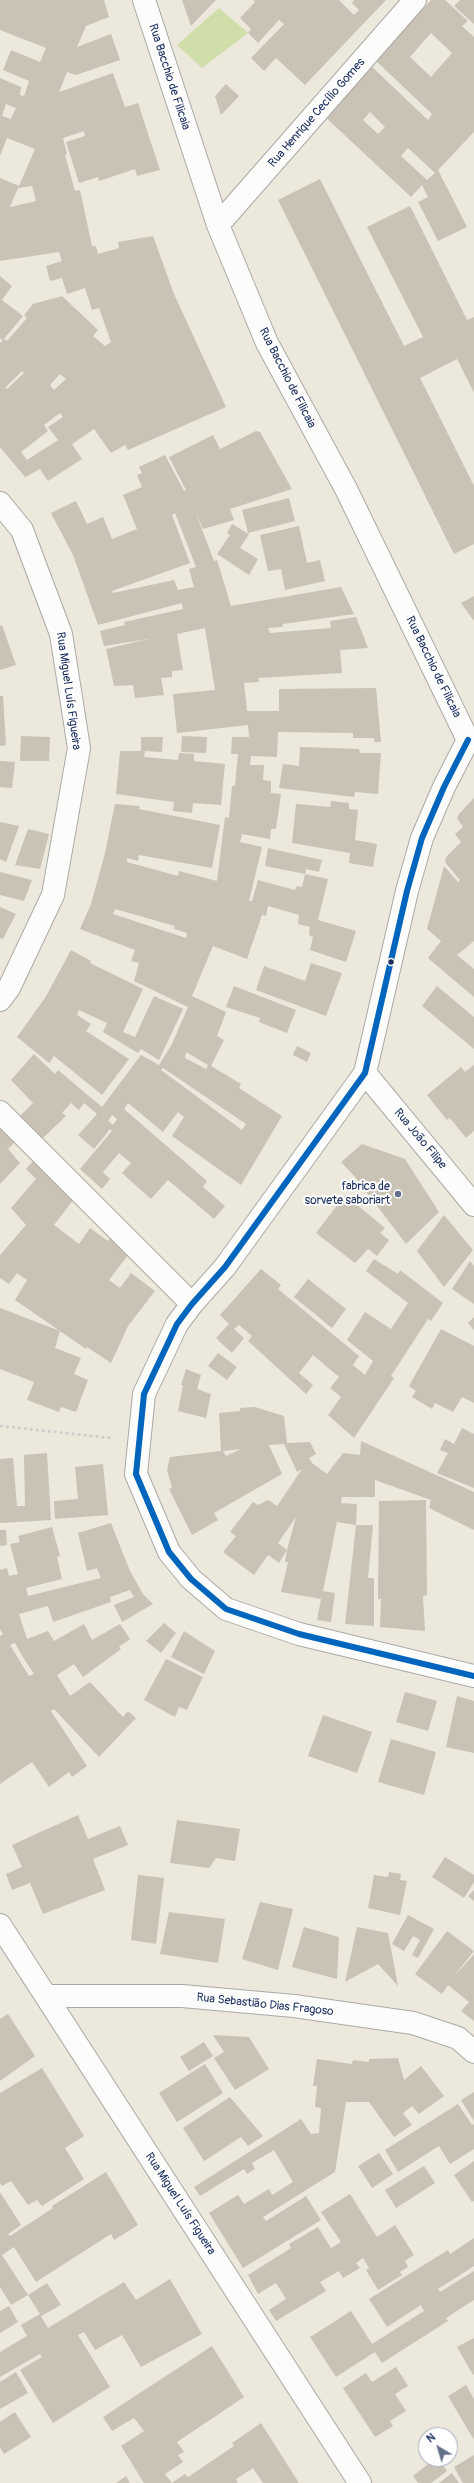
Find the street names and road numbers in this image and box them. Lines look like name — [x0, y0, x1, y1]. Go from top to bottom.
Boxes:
street label: Rua Bacchio de Filicaia — [145, 22, 193, 132]
street label: Rua Henrique Cecílio Gomes — [266, 55, 368, 171]
street label: Rua Bacchio de Filicaia — [255, 325, 319, 431]
street label: Rua Bacchio de Filicaia — [402, 614, 464, 720]
street label: Rua Miguel Luís Figueira — [53, 631, 83, 751]
street label: Rua João Filipe — [391, 1106, 449, 1172]
street label: Rua Sebastião Dias Fragoso — [196, 1991, 334, 2019]
street label: Rua Miguel Luís Figueira — [142, 2150, 218, 2258]

